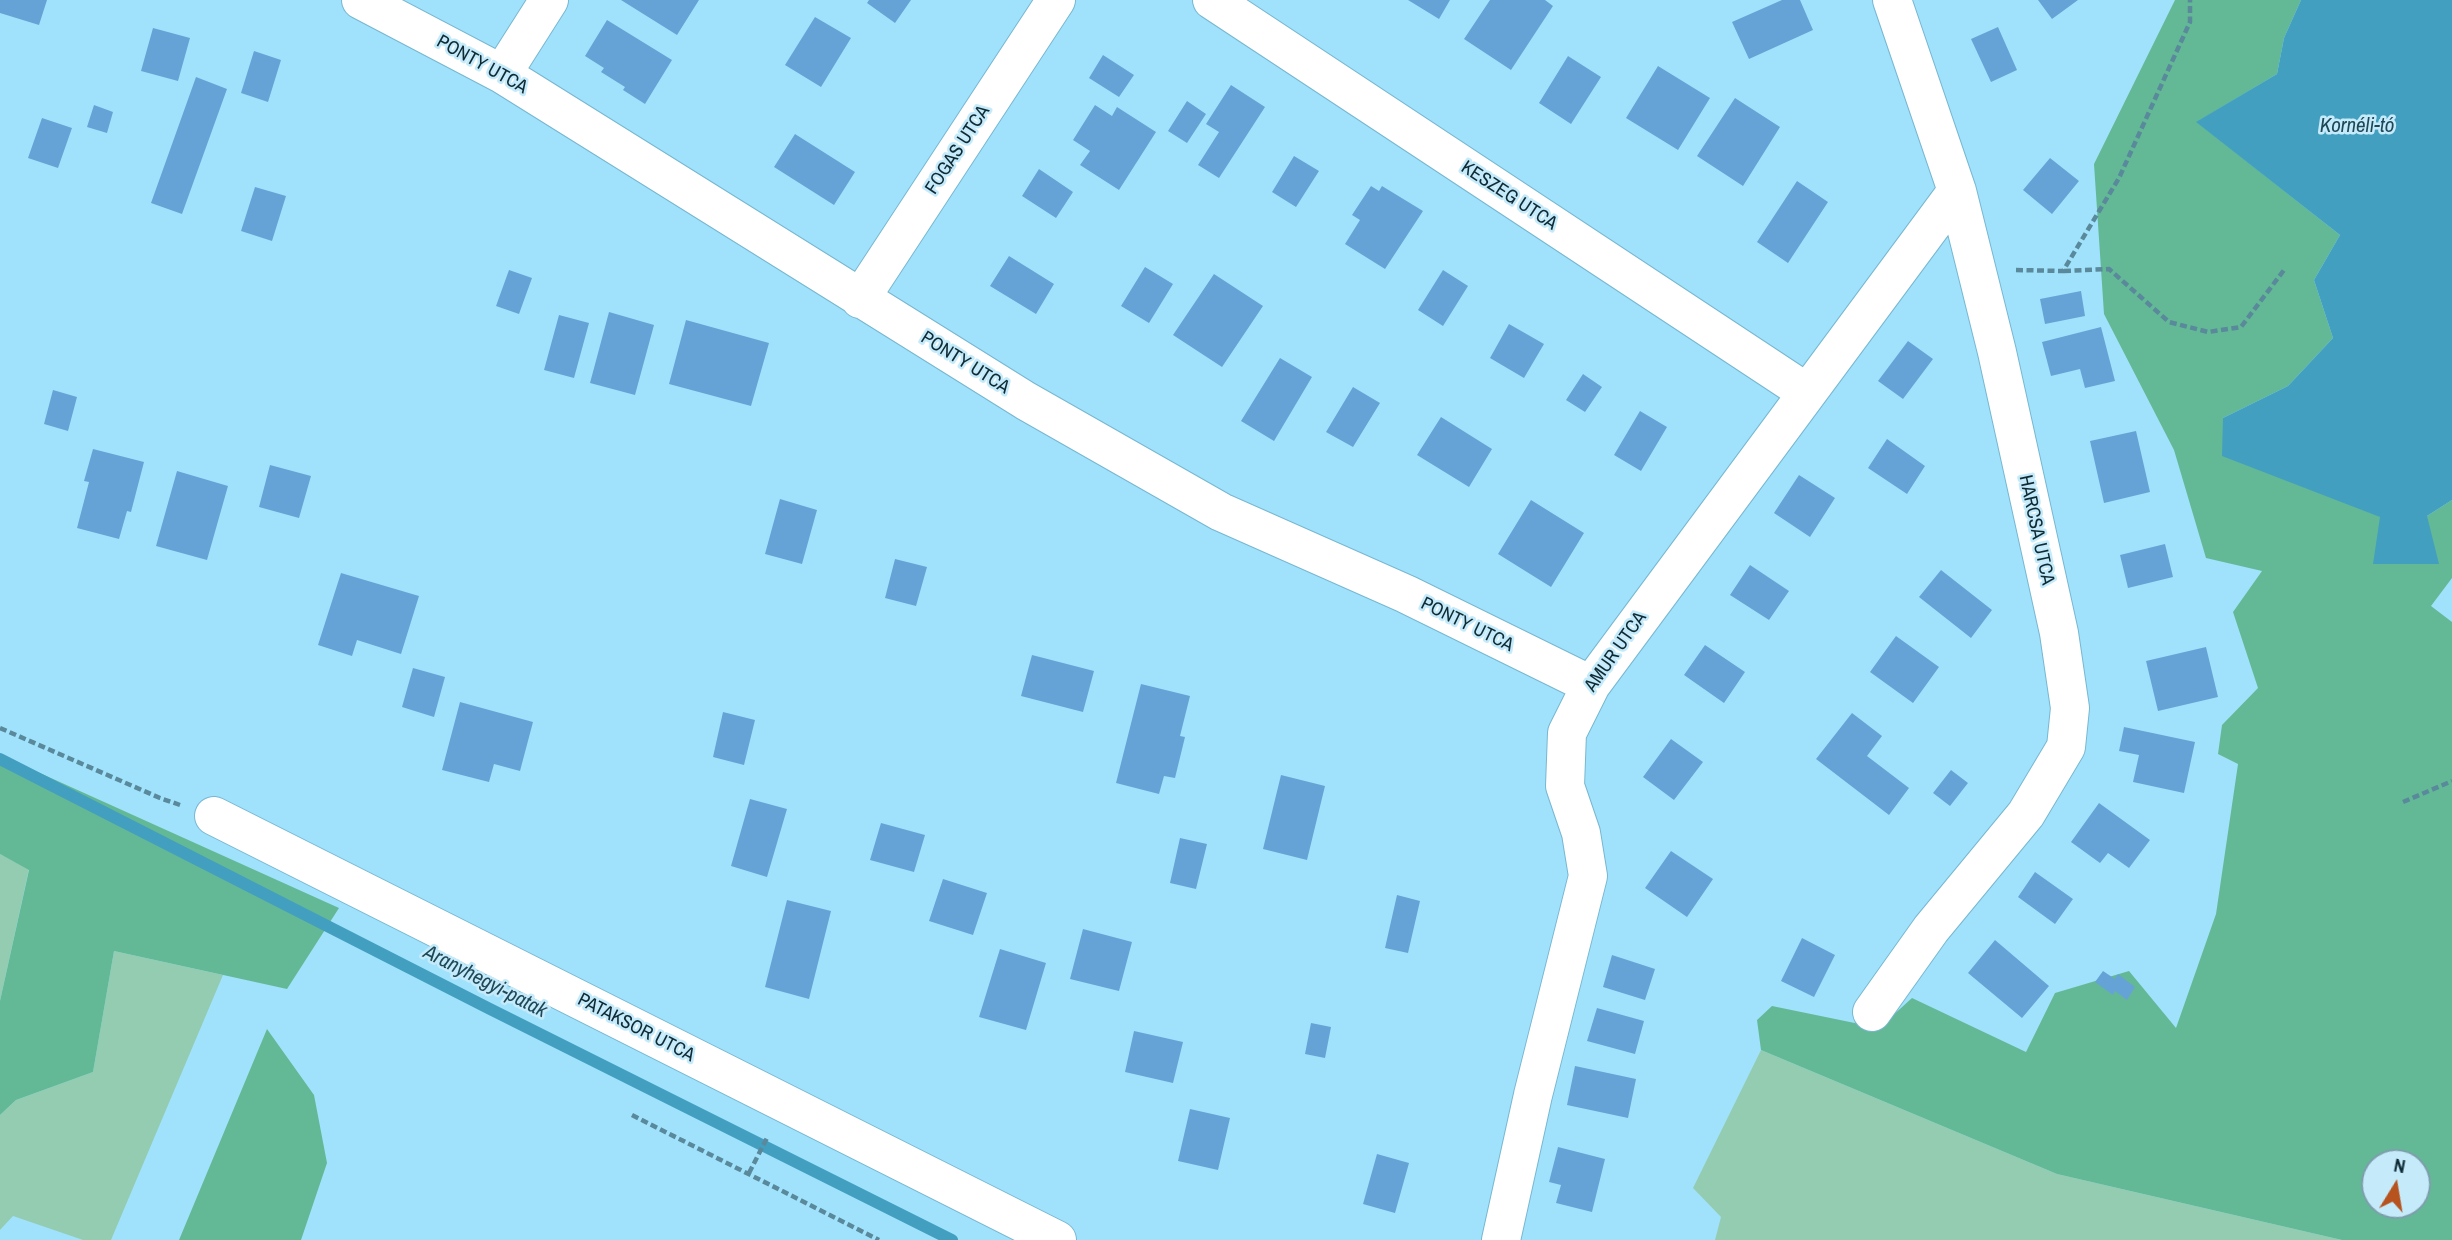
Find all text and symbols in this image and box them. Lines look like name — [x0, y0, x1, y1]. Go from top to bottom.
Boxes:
street label: PONTY UTCA — [433, 31, 531, 99]
street label: FOGAS UTCA — [921, 101, 995, 199]
water label: Kornéli-tó — [2320, 113, 2394, 139]
street label: KESZEG UTCA — [1457, 156, 1561, 236]
street label: PONTY UTCA — [916, 327, 1014, 399]
street label: HARCSA UTCA — [2013, 473, 2059, 587]
street label: PONTY UTCA — [1417, 593, 1517, 657]
street label: AMUR UTCA — [1580, 608, 1652, 696]
water label: Aranyhegyi-patak — [419, 940, 551, 1024]
street label: PATAKSOR UTCA — [574, 989, 698, 1067]
north arrow — [2361, 1149, 2431, 1219]
text: N — [2392, 1152, 2408, 1179]

